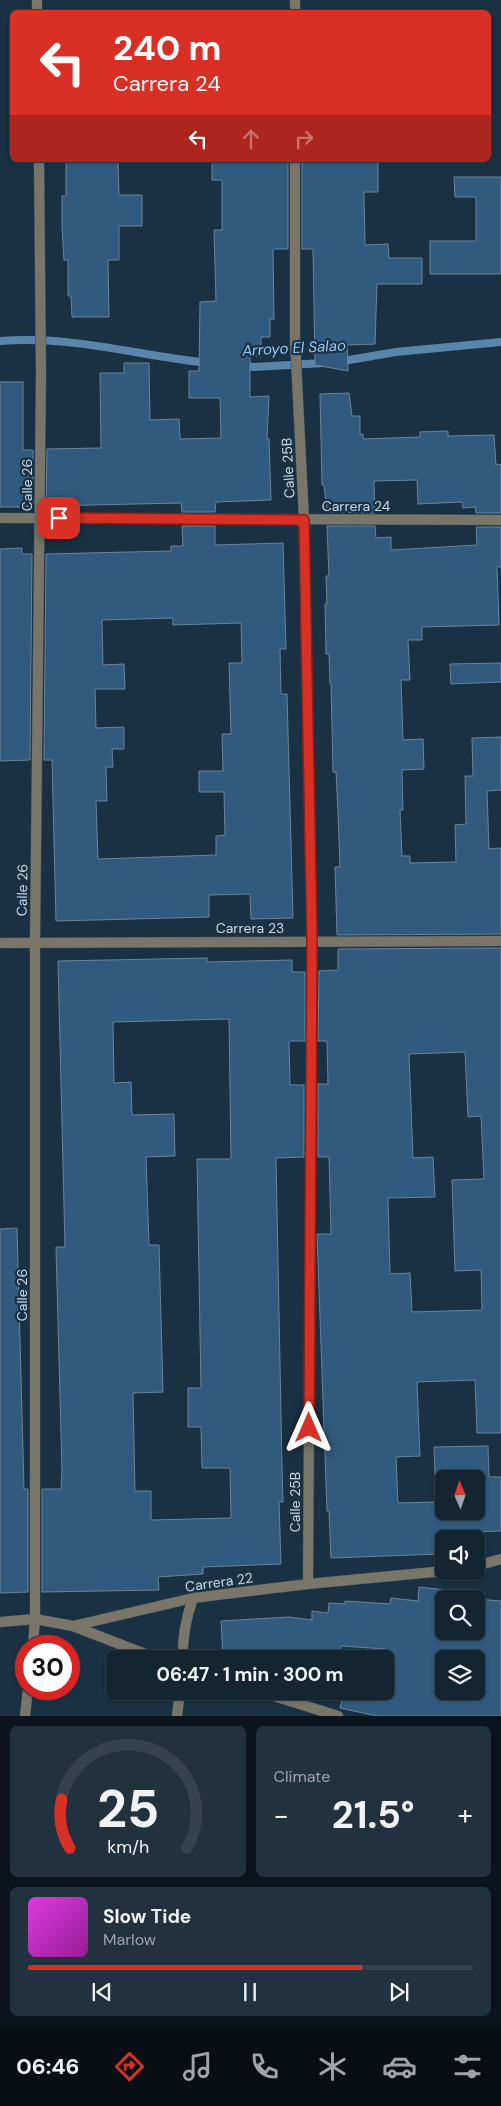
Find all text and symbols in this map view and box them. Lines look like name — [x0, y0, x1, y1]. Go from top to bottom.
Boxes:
text: 240 m — [113, 25, 222, 71]
icon: left — [30, 30, 95, 95]
text: Carrera 24 — [113, 69, 221, 98]
icon: left — [184, 125, 212, 153]
icon: ahead — [237, 125, 265, 153]
icon: right — [290, 125, 318, 153]
water label: Arroyo El Salao — [241, 335, 346, 361]
street label: Calle 25B — [277, 437, 299, 499]
street label: Calle 26 — [18, 459, 36, 511]
pin — [38, 497, 80, 539]
street label: Carrera 24 — [322, 497, 391, 515]
icon: arrive — [45, 504, 73, 532]
street label: Calle 26 — [13, 864, 31, 916]
street label: Carrera 23 — [216, 919, 284, 937]
street label: Calle 26 — [13, 1269, 31, 1321]
position arrow — [282, 1401, 334, 1453]
north arrow — [435, 1470, 485, 1520]
map controls — [435, 1470, 485, 1700]
street label: Calle 25B — [286, 1472, 304, 1532]
button: sound — [435, 1530, 485, 1580]
street label: Carrera 22 — [184, 1568, 254, 1596]
button: search — [435, 1590, 485, 1640]
speed limit sign: 30 — [15, 1635, 80, 1700]
button: layers — [435, 1650, 485, 1700]
text: 06:47 · 1 min · 300 m — [157, 1662, 343, 1687]
text: Climate — [274, 1766, 330, 1787]
text: 25 — [97, 1775, 159, 1843]
text: 21.5° — [332, 1790, 415, 1840]
text: − — [274, 1797, 289, 1834]
text: + — [458, 1797, 473, 1834]
text: km/h — [107, 1835, 149, 1859]
text: Slow Tide — [103, 1904, 191, 1929]
text: Marlow — [103, 1929, 156, 1950]
icon: previous — [88, 1978, 116, 2006]
icon: pause — [236, 1978, 264, 2006]
icon: next — [385, 1978, 413, 2006]
icon: directions — [112, 2049, 147, 2084]
icon: music — [180, 2049, 215, 2084]
icon: phone — [247, 2049, 282, 2084]
icon: climate — [315, 2049, 350, 2084]
icon: car — [382, 2049, 417, 2084]
icon: filters — [450, 2049, 485, 2084]
text: 06:46 — [16, 2052, 80, 2081]

